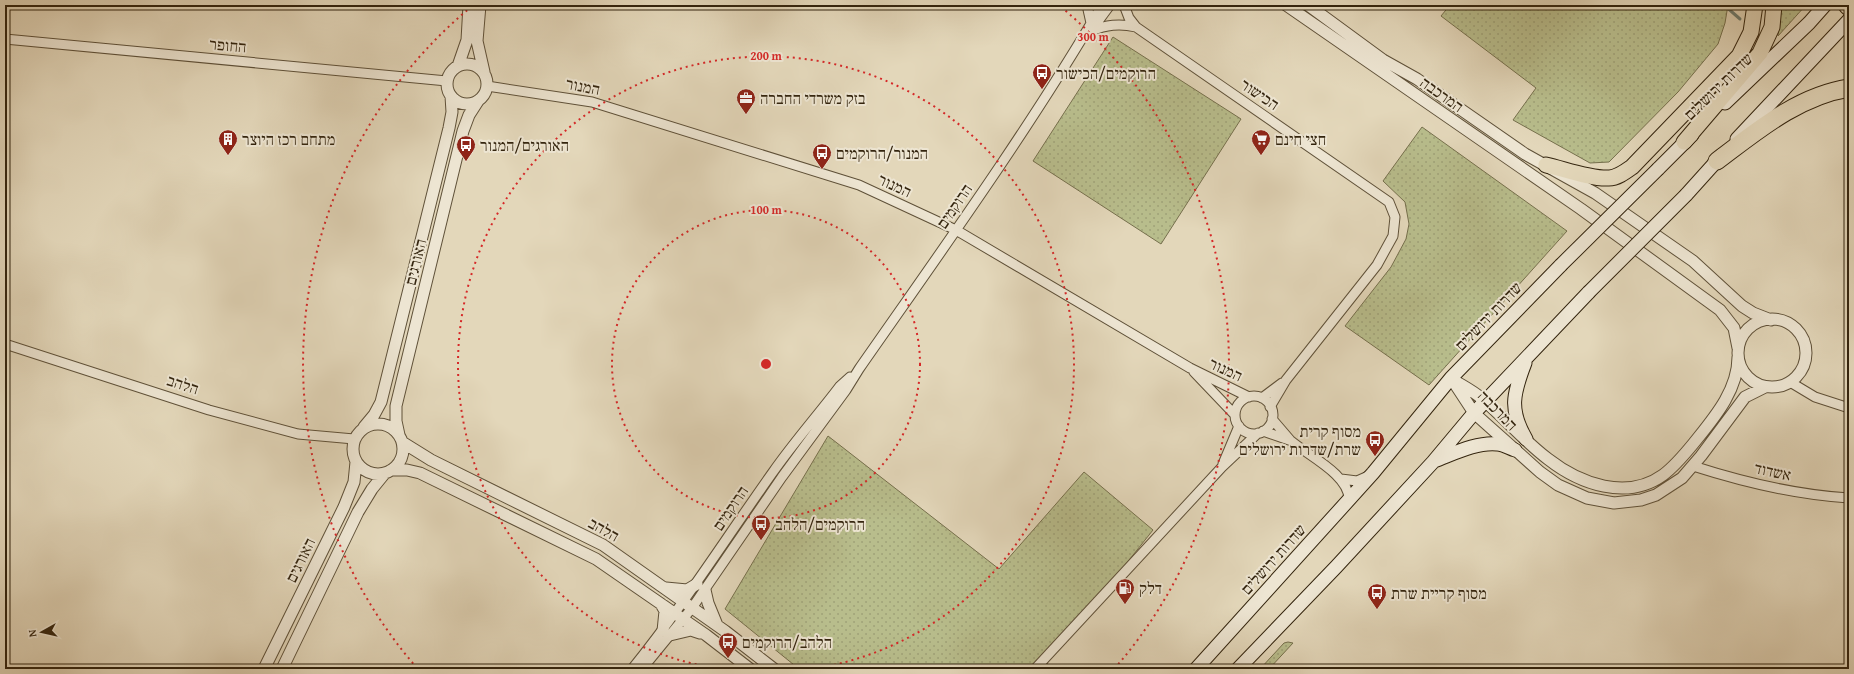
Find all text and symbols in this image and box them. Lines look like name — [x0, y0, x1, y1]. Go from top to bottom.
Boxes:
text: 300 m — [1077, 28, 1110, 45]
street label: החופר — [208, 31, 248, 59]
text: 200 m — [750, 47, 783, 64]
street label: שדרות ירושלים — [1678, 47, 1758, 125]
place label: הרוקמים/הכישור — [1056, 61, 1156, 85]
bus stop icon: הרוקמים/הכישור — [1031, 62, 1053, 90]
street label: המרכבה — [1415, 70, 1469, 118]
street label: המנור — [564, 71, 602, 101]
street label: הכישור — [1236, 72, 1284, 116]
place label: בזק משרדי החברה — [760, 86, 866, 110]
office icon: בזק משרדי החברה — [735, 87, 757, 115]
place label: מתחם רכז היוצר — [242, 127, 335, 151]
place label: חצי חינם — [1275, 127, 1326, 151]
building icon: מתחם רכז היוצר — [217, 128, 239, 156]
supermarket icon: חצי חינם — [1250, 128, 1272, 156]
place label: האורגים/המנור — [480, 133, 569, 157]
bus stop icon: האורגים/המנור — [455, 134, 477, 162]
place label: המנור/הרוקמים — [836, 141, 928, 165]
bus stop icon: המנור/הרוקמים — [811, 142, 833, 170]
street label: המנור — [874, 167, 916, 203]
street label: הרוקמים — [930, 179, 978, 233]
text: 100 m — [750, 201, 783, 218]
street label: האורגים — [398, 236, 432, 288]
street label: שדרות ירושלים — [1449, 276, 1527, 356]
street label: המנור — [1205, 351, 1247, 387]
centre of rings — [759, 357, 773, 371]
street label: הלהב — [164, 368, 202, 400]
street label: המרכבה — [1473, 384, 1523, 436]
place label: מסוף קרית שרת/שדרות ירושלים — [1239, 419, 1361, 461]
bus stop icon: מסוף קרית שרת/שדרות ירושלים — [1364, 429, 1386, 457]
street label: אשדוד — [1752, 455, 1794, 487]
street label: הרוקמים — [706, 481, 754, 535]
street label: הלהב — [584, 511, 624, 547]
place label: הרוקמים/הלהב — [775, 512, 865, 536]
bus stop icon: הרוקמים/הלהב — [750, 513, 772, 541]
street label: שדרות ירושלים — [1235, 518, 1311, 600]
street label: האורגים — [279, 534, 321, 586]
place label: דלק — [1139, 576, 1162, 600]
fuel station icon: דלק — [1114, 577, 1136, 605]
place label: מסוף קריית שרת — [1391, 581, 1487, 605]
bus stop icon: מסוף קריית שרת — [1366, 582, 1388, 610]
north arrow — [22, 612, 62, 652]
text: N — [24, 628, 41, 638]
place label: הלהב/הרוקמים — [742, 630, 832, 654]
bus stop icon: הלהב/הרוקמים — [717, 631, 739, 659]

